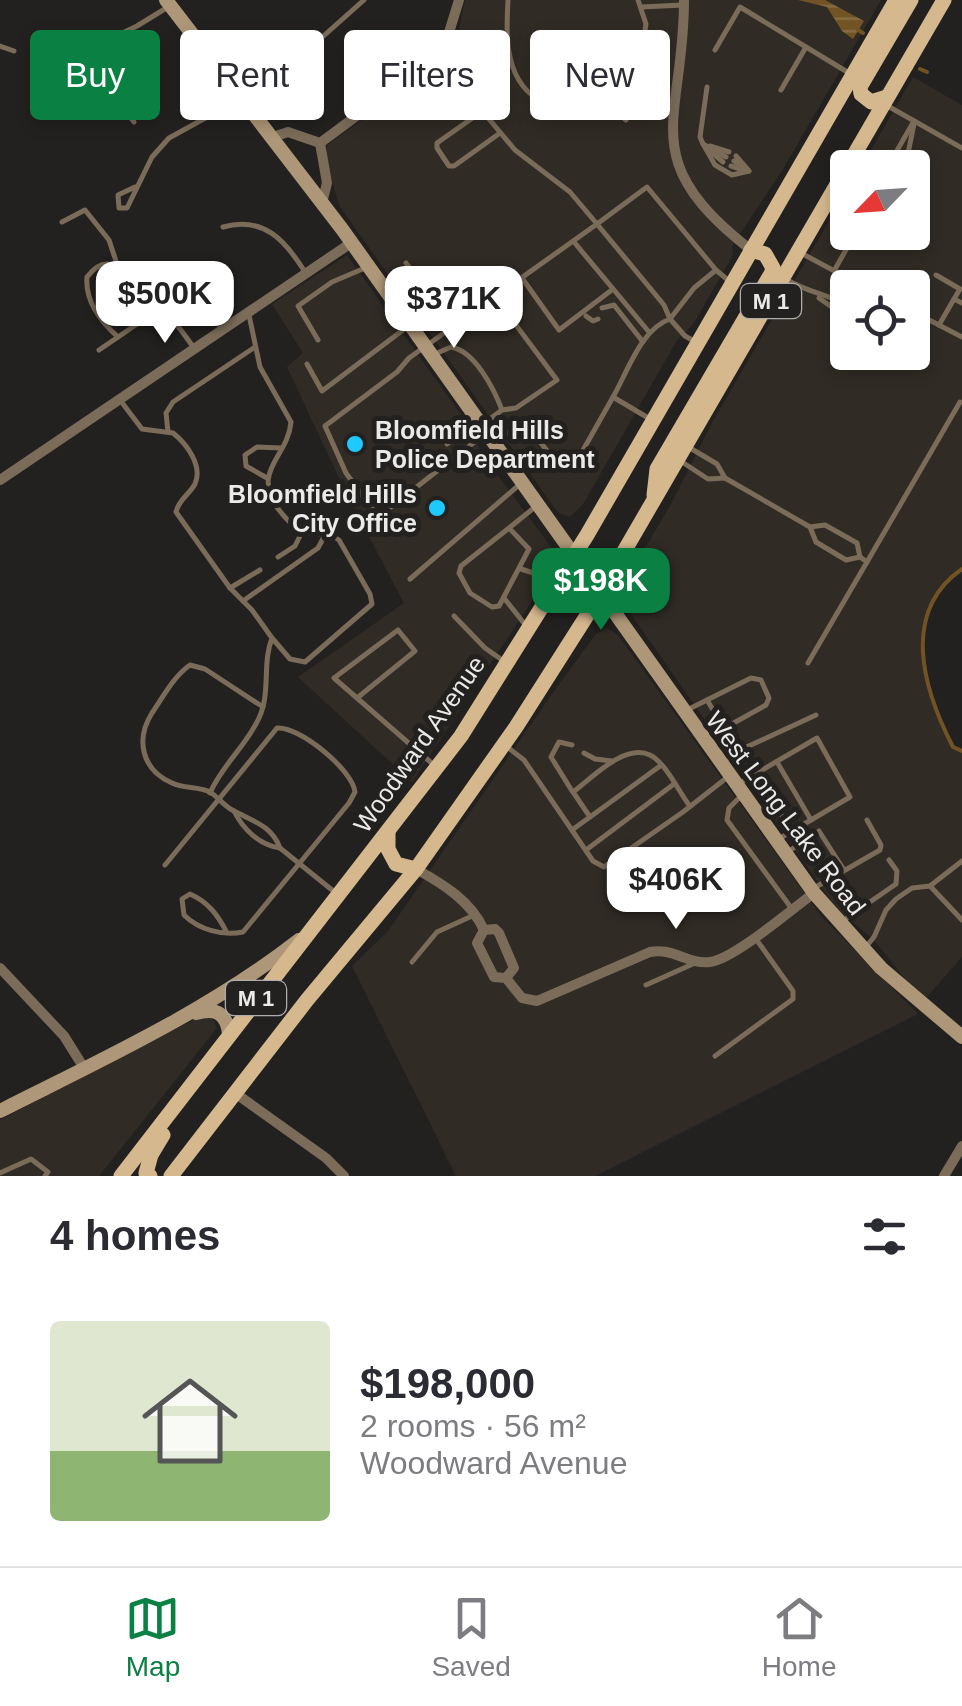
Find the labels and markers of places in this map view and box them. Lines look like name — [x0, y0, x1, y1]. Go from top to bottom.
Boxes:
pin: $500K — [95, 261, 235, 346]
pin: $371K — [384, 266, 524, 351]
place label: Bloomfield Hills Police Department — [375, 416, 595, 473]
marker: Bloomfield Hills Police Department — [344, 433, 366, 455]
place label: Bloomfield Hills City Office — [228, 480, 417, 537]
marker: Bloomfield Hills City Office — [426, 497, 448, 519]
pin: $198K — [531, 548, 671, 633]
pin: $406K — [606, 847, 746, 932]

